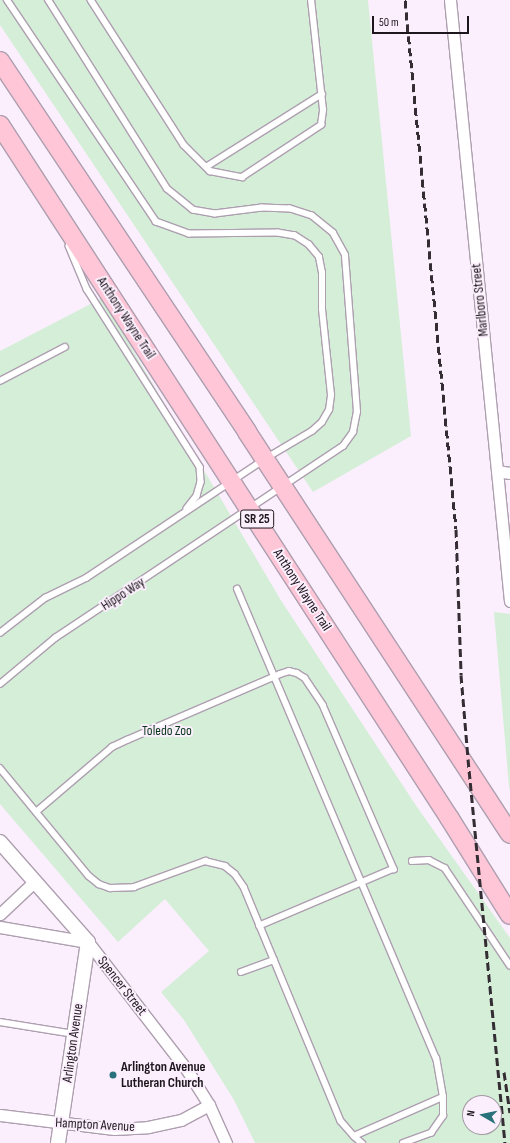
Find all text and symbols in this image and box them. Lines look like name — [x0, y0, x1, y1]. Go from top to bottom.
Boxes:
scale bar — [374, 8, 471, 34]
text: 50 m — [379, 15, 399, 30]
street label: Marlboro Street — [468, 263, 492, 337]
street label: Anthony Wayne Trail — [93, 274, 159, 362]
road number: SR 25 — [240, 508, 274, 530]
street label: Anthony Wayne Trail — [269, 546, 335, 634]
street label: Hippo Way — [98, 574, 148, 614]
park label: Toledo Zoo — [142, 723, 192, 739]
street label: Spencer Street — [94, 953, 150, 1019]
street label: Arlington Avenue — [59, 1002, 87, 1084]
place label: Arlington Avenue Lutheran Church — [121, 1059, 206, 1092]
marker: Arlington Avenue Lutheran Church — [108, 1070, 118, 1080]
north arrow — [462, 1095, 502, 1135]
text: N — [464, 1109, 478, 1117]
street label: Hampton Avenue — [55, 1115, 135, 1135]

